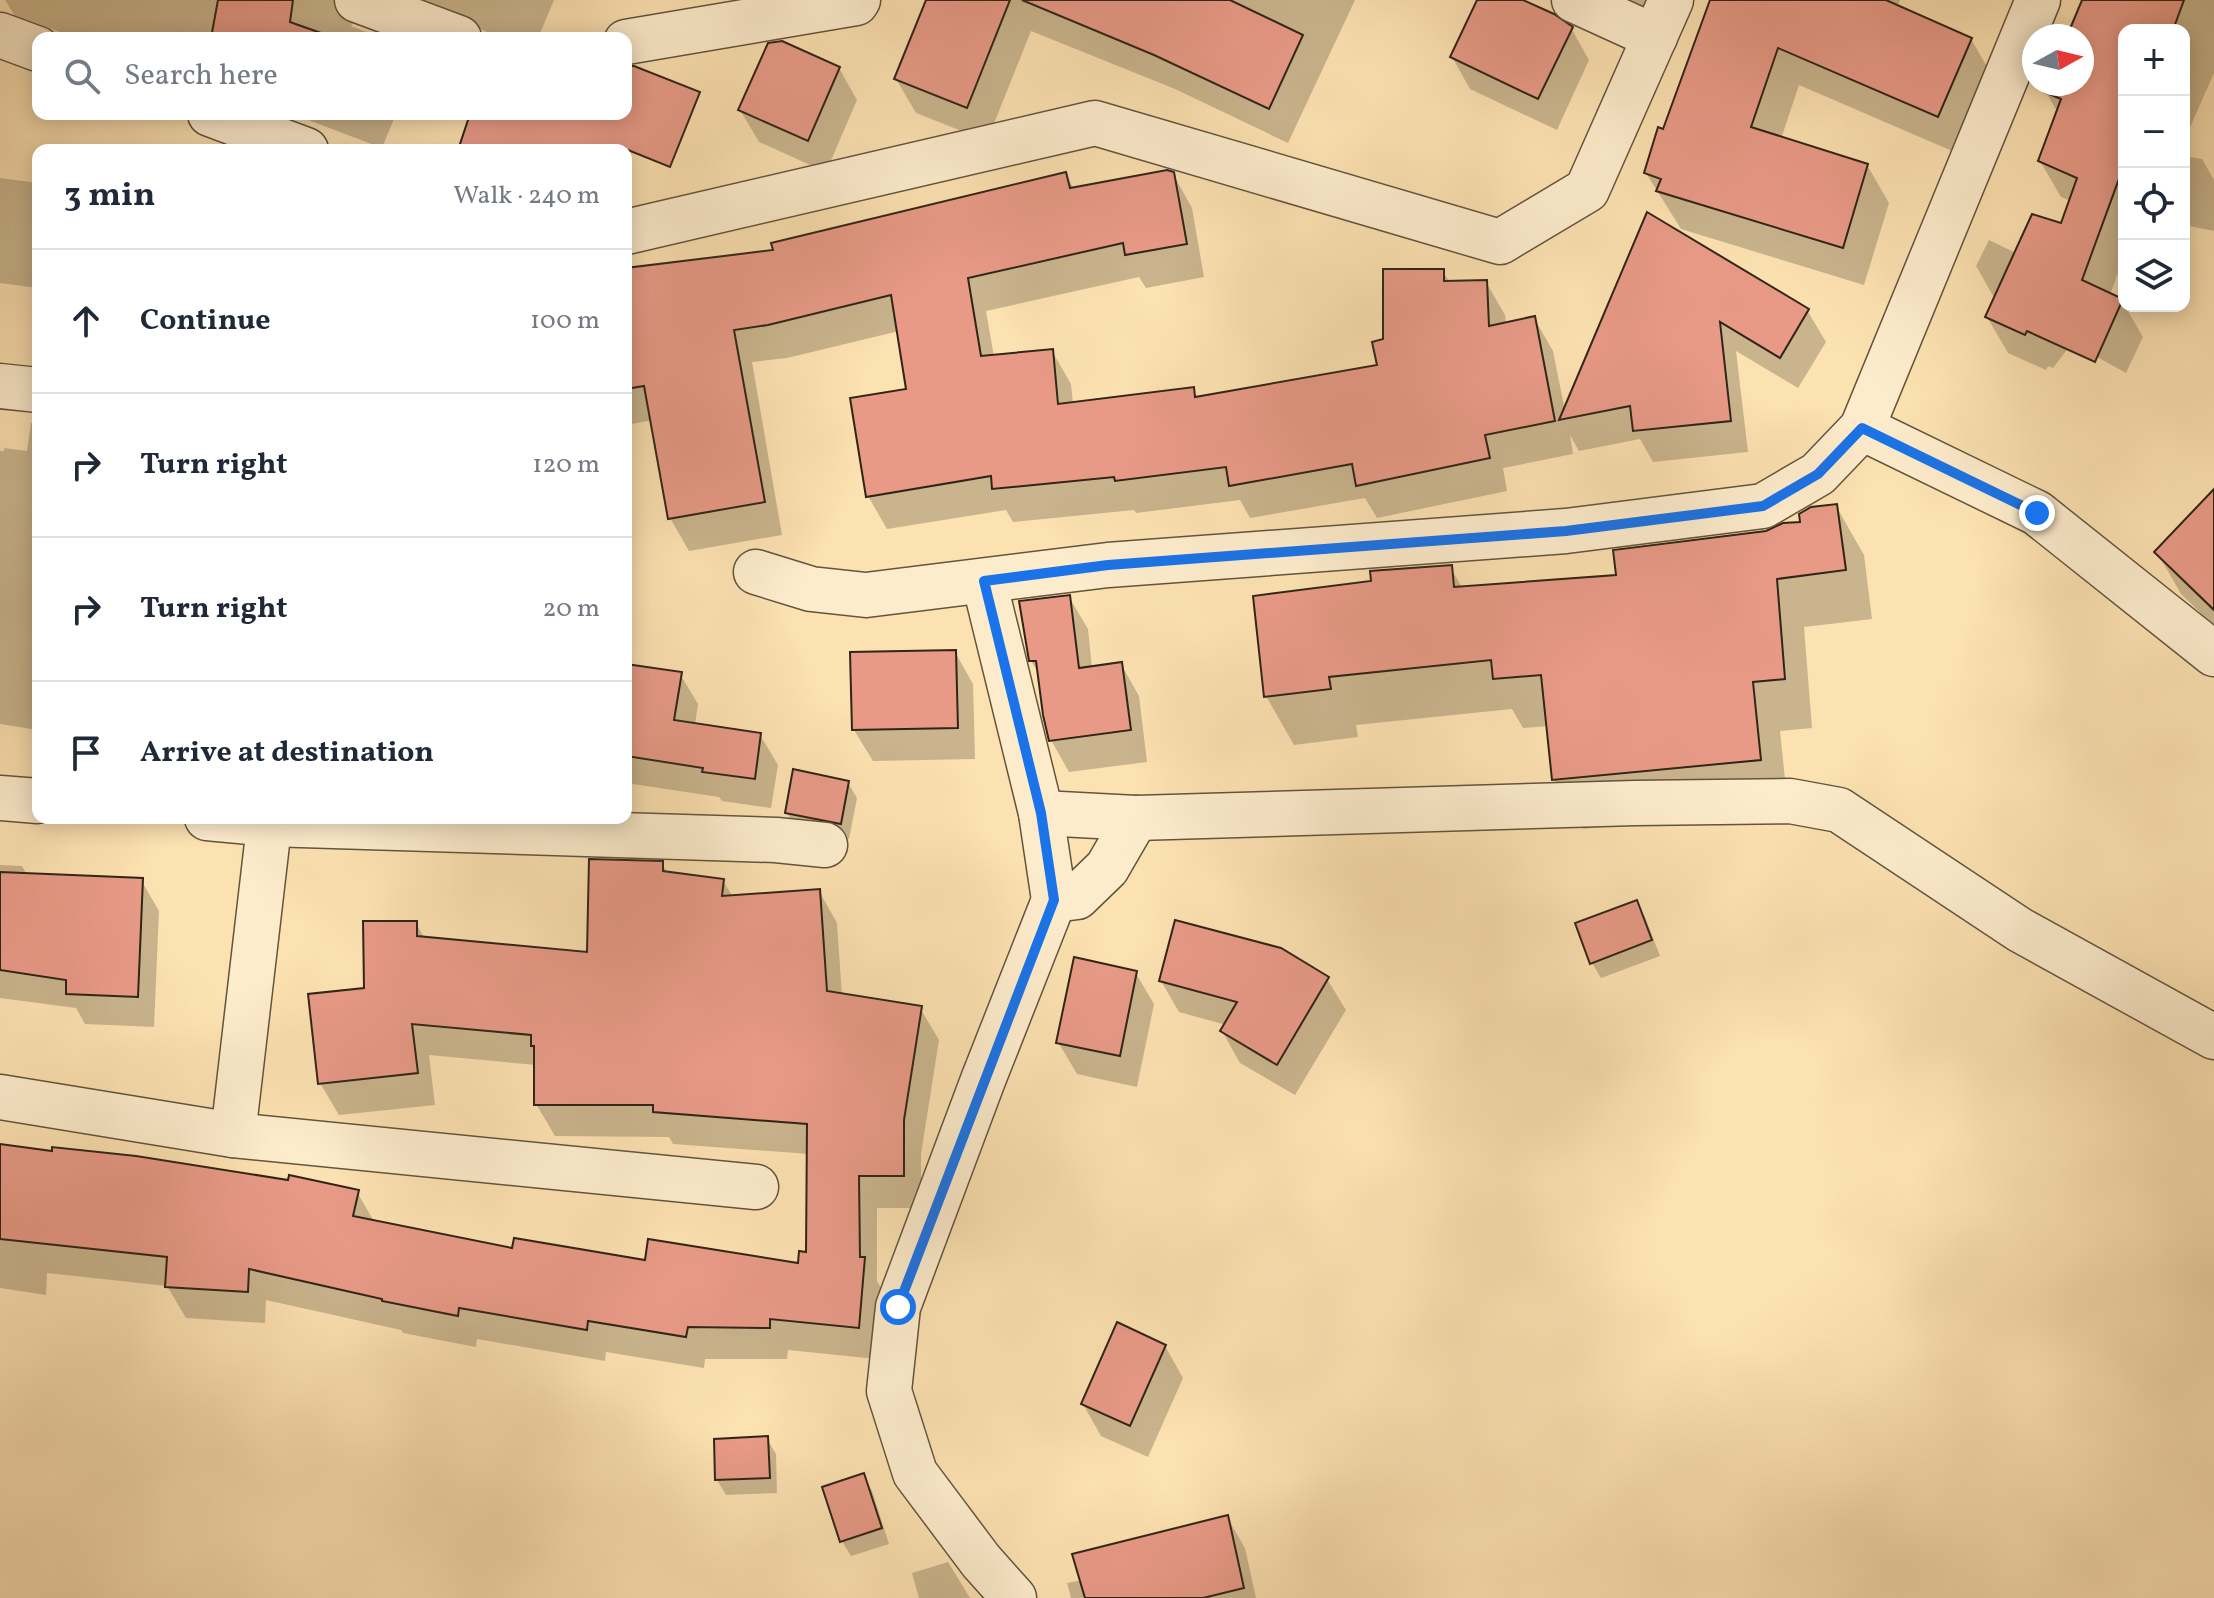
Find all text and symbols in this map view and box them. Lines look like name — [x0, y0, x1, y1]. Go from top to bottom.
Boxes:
north arrow — [2022, 24, 2094, 96]
map controls — [2118, 24, 2190, 312]
button: + — [2118, 24, 2190, 96]
search box — [32, 32, 632, 120]
icon: search — [60, 54, 104, 98]
text: Search here — [124, 55, 278, 97]
button: − — [2118, 96, 2190, 168]
button: locate — [2118, 168, 2190, 240]
text: 3 min — [64, 173, 155, 220]
text: Walk · 240 m — [453, 178, 600, 214]
button: layers — [2118, 240, 2190, 312]
icon: ahead — [64, 299, 108, 343]
text: Continue — [140, 300, 271, 342]
text: 100 m — [530, 303, 600, 339]
icon: right — [64, 443, 108, 487]
text: Turn right — [140, 444, 288, 486]
text: 120 m — [532, 447, 600, 483]
route end — [2019, 495, 2055, 531]
icon: right — [64, 587, 108, 631]
text: Turn right — [140, 588, 288, 630]
text: 20 m — [542, 591, 600, 627]
icon: arrive — [64, 731, 108, 775]
text: Arrive at destination — [140, 732, 434, 774]
route start — [880, 1289, 916, 1325]

